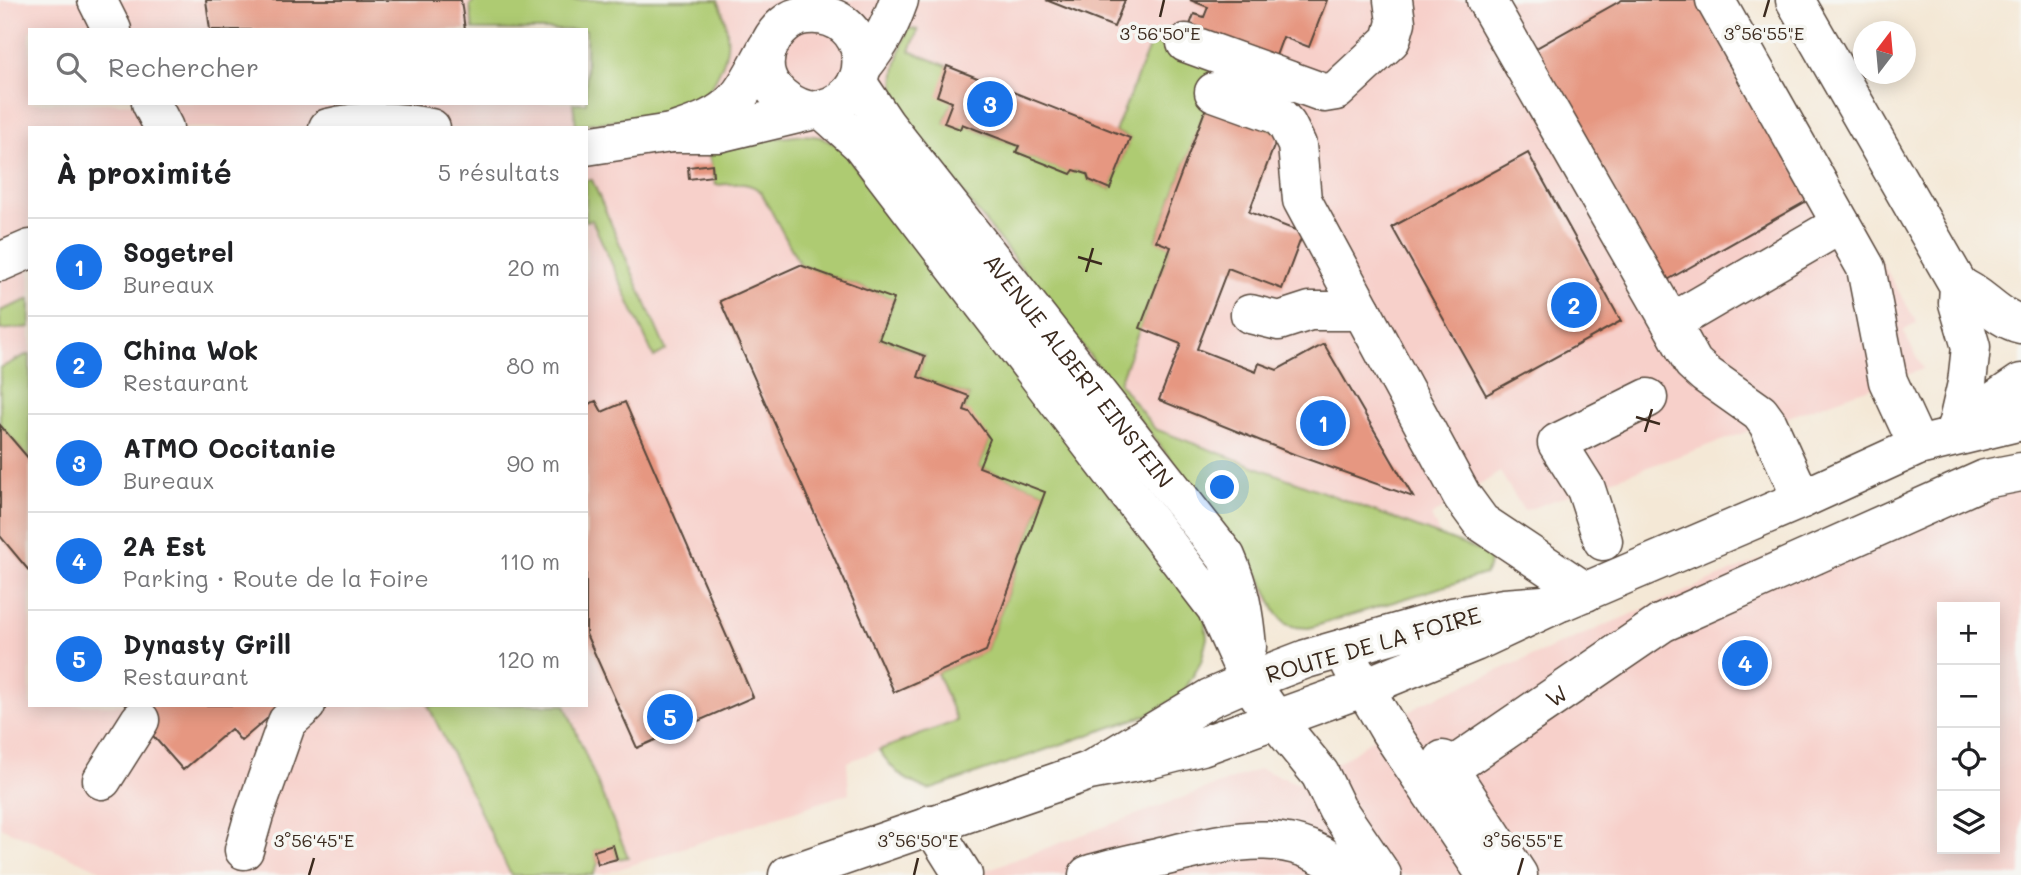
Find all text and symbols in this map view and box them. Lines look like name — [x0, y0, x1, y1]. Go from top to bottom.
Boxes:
text: 3°56'50"E — [1119, 21, 1201, 45]
text: 3°56'55"E — [1724, 21, 1804, 45]
north arrow — [1853, 21, 1916, 84]
search box — [28, 28, 588, 105]
icon: search — [52, 48, 90, 86]
text: Rechercher — [108, 50, 259, 84]
pin: 3 — [967, 78, 1013, 130]
text: À proximité — [56, 152, 232, 192]
text: 5 résultats — [438, 157, 560, 187]
text: Sogetrel — [123, 235, 234, 269]
street label: AVENUE ALBERT EINSTEIN — [978, 247, 1181, 494]
text: 1 — [74, 252, 84, 282]
text: 20 m — [507, 252, 560, 282]
text: Bureaux — [123, 269, 214, 299]
pin: 2 — [1551, 279, 1597, 331]
text: China Wok — [123, 333, 258, 367]
text: 2 — [73, 350, 85, 380]
text: 80 m — [506, 350, 560, 380]
text: Restaurant — [123, 367, 249, 397]
pin: 1 — [1300, 397, 1346, 449]
text: ATMO Occitanie — [123, 431, 336, 465]
text: 3 — [72, 448, 86, 478]
text: 90 m — [507, 448, 560, 478]
text: Bureaux — [123, 465, 214, 495]
your location — [1205, 470, 1239, 504]
text: 2A Est — [123, 529, 206, 563]
text: 4 — [72, 546, 86, 576]
text: 110 m — [500, 546, 560, 576]
text: Parking · Route de la Foire — [123, 563, 429, 593]
street label: ROUTE DE LA FOIRE — [1262, 599, 1484, 689]
map controls — [1937, 602, 2000, 854]
button: + — [1937, 602, 2000, 665]
text: Dynasty Grill — [123, 627, 291, 661]
pin: 4 — [1722, 637, 1768, 689]
text: 5 — [72, 644, 86, 674]
text: 120 m — [497, 644, 560, 674]
text: Restaurant — [123, 661, 249, 691]
button: − — [1937, 665, 2000, 728]
street label: W — [1539, 677, 1573, 714]
pin: 5 — [647, 691, 693, 743]
button: locate — [1937, 728, 2000, 791]
button: layers — [1937, 791, 2000, 854]
text: 3°56'45"E — [274, 828, 354, 852]
text: 3°56'50"E — [877, 828, 959, 852]
text: 3°56'55"E — [1483, 828, 1563, 852]

